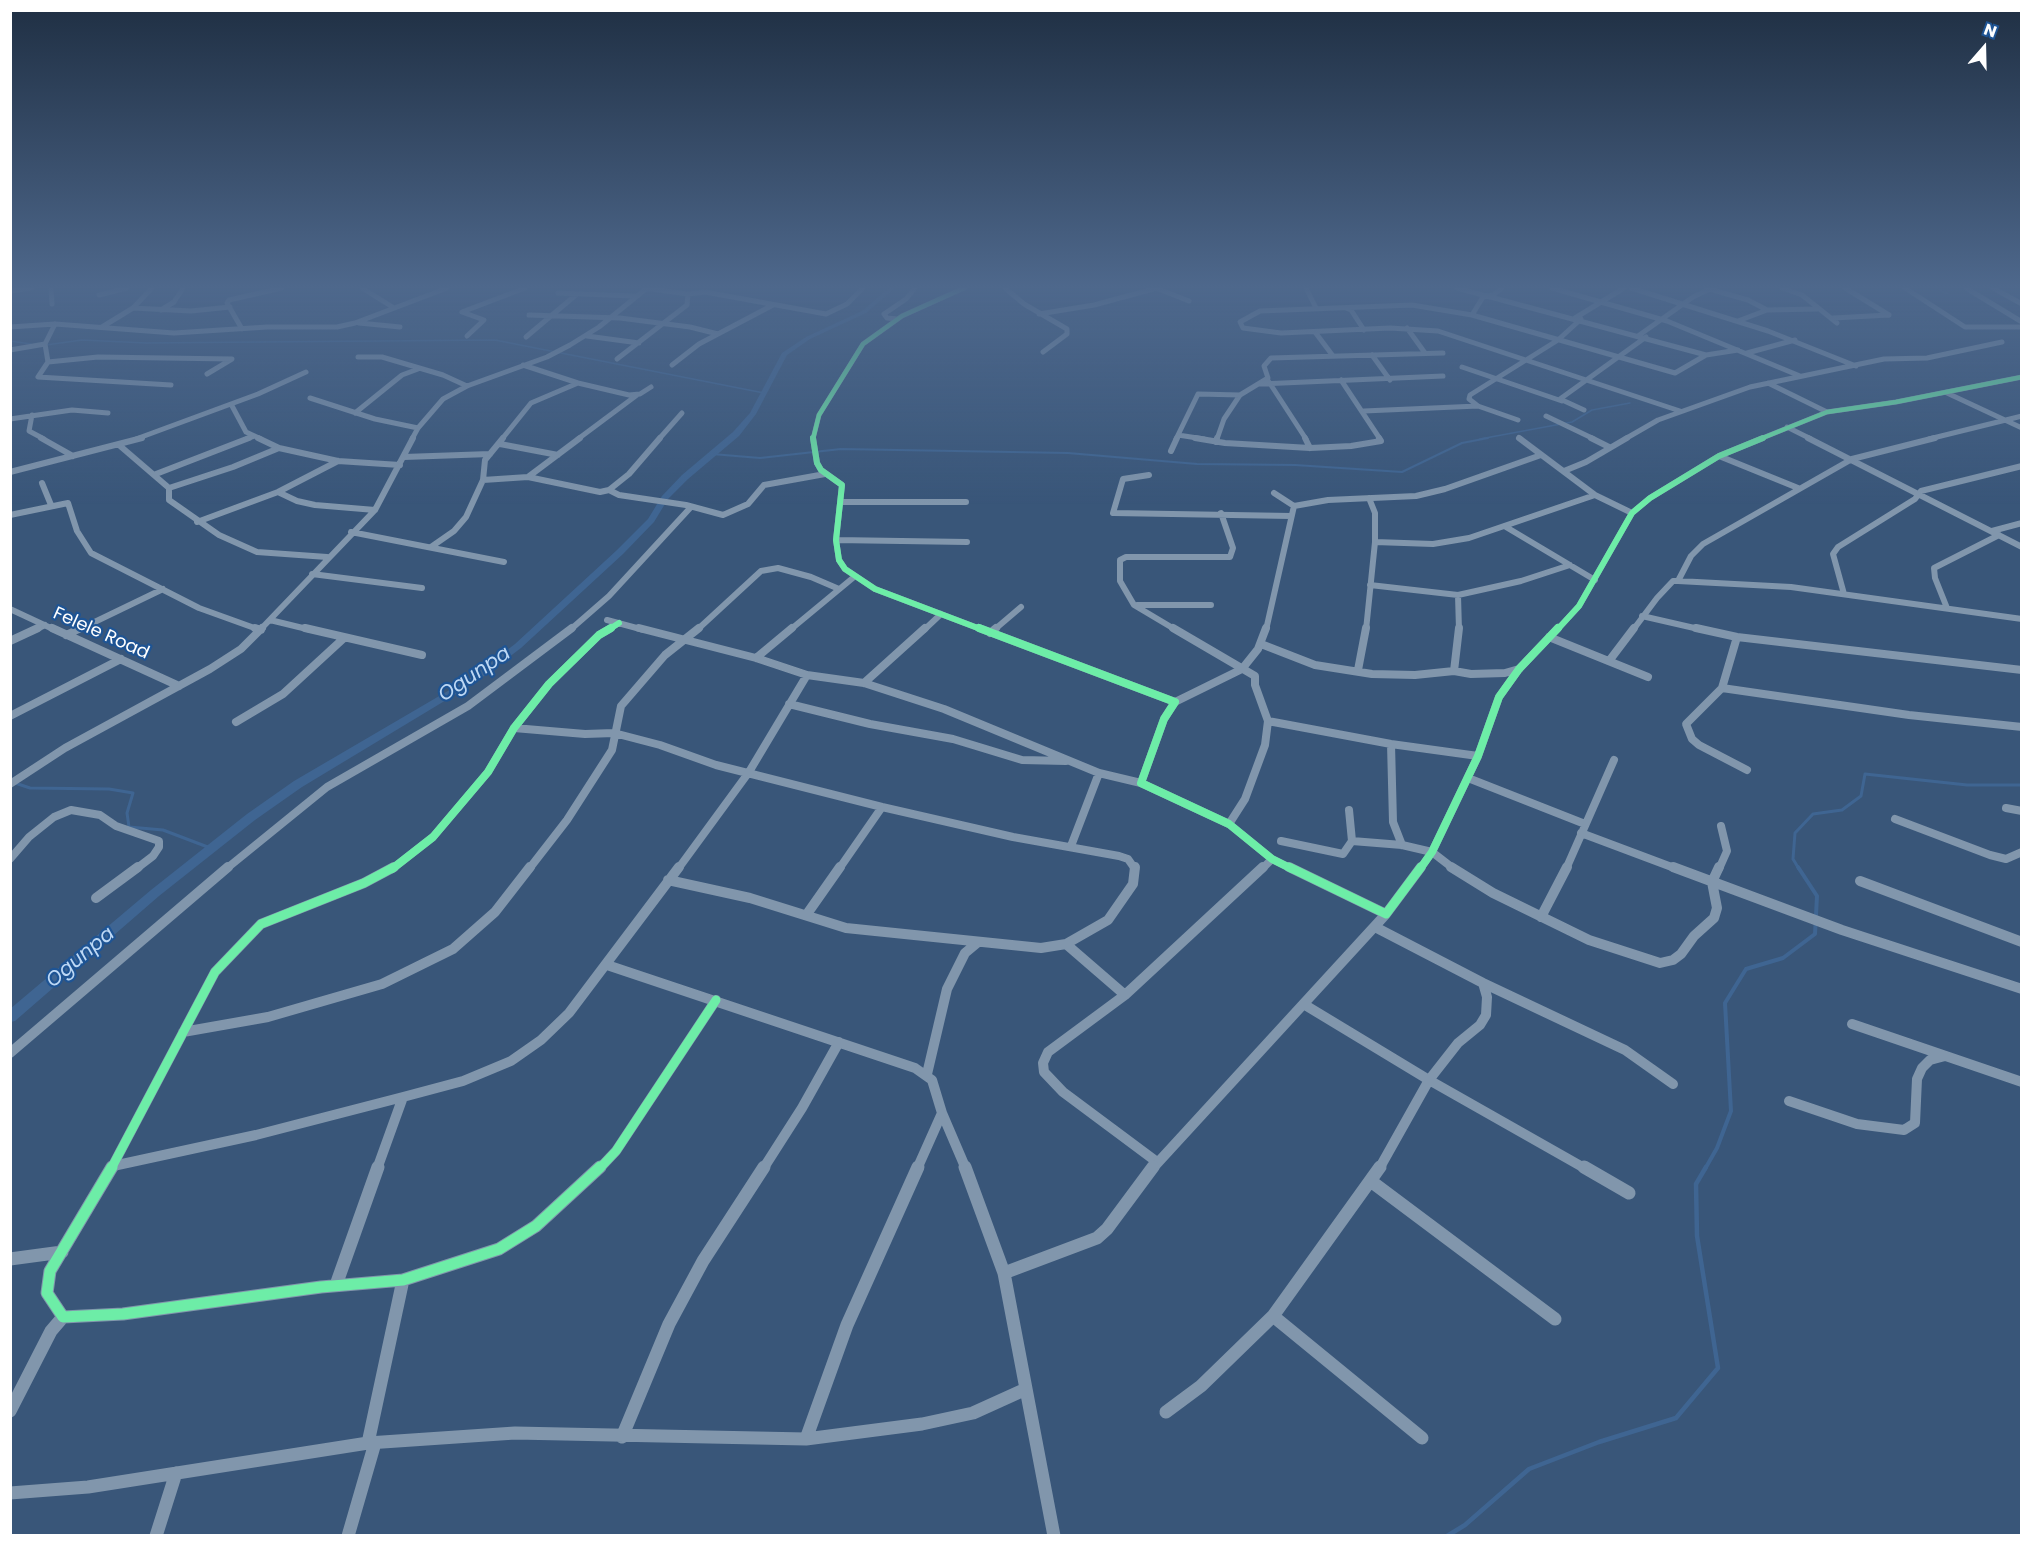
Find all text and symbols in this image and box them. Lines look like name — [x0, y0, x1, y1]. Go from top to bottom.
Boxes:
north arrow — [1954, 18, 2014, 78]
text: N — [1981, 18, 2000, 43]
street label: Felele Road — [50, 603, 152, 665]
water label: Ogunpa — [434, 642, 516, 708]
water label: Ogunpa — [42, 922, 120, 994]

